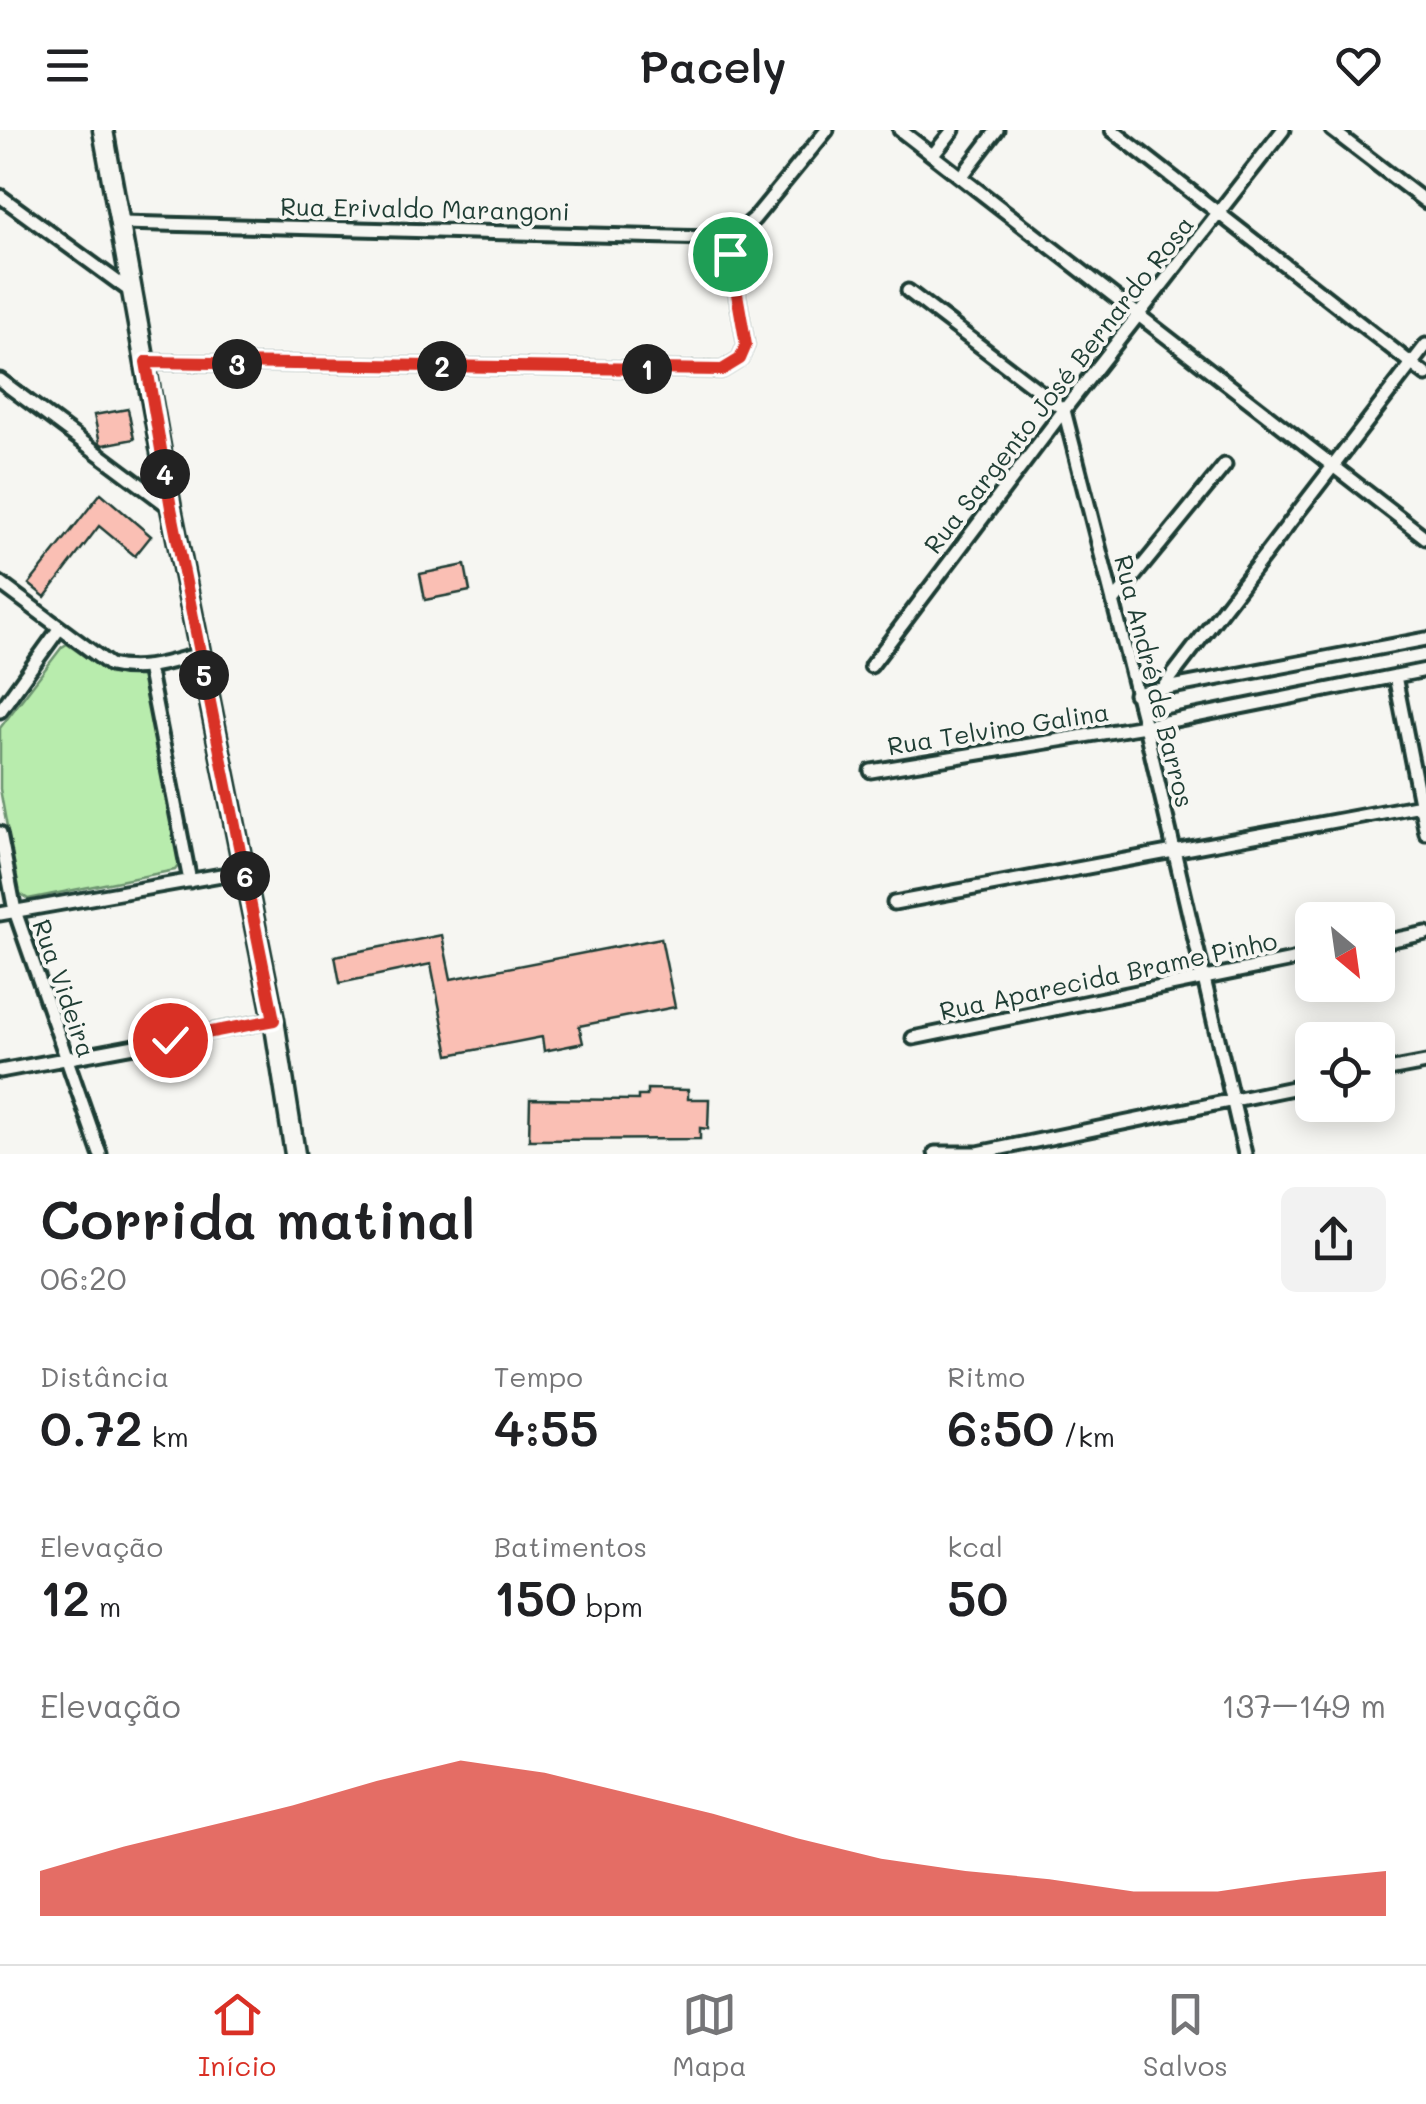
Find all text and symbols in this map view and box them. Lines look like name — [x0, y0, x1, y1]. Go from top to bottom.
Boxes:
text: Pacely — [639, 36, 787, 94]
icon: menu — [40, 38, 95, 93]
icon: heart — [1331, 38, 1386, 93]
street label: Rua Erivaldo Marangoni — [280, 189, 570, 227]
street label: Rua Sargento José Bernardo Rosa — [916, 209, 1200, 559]
pin — [688, 212, 773, 297]
icon: arrive — [703, 227, 758, 282]
pin: 3 — [212, 339, 262, 389]
pin: 2 — [417, 341, 467, 391]
pin: 1 — [622, 344, 672, 394]
text: 3 — [229, 346, 245, 382]
text: 2 — [434, 348, 450, 384]
text: 1 — [641, 351, 653, 387]
pin: 4 — [140, 449, 190, 499]
text: 4 — [156, 456, 174, 492]
street label: Rua André de Barros — [1108, 552, 1202, 810]
pin: 5 — [179, 650, 229, 700]
text: 5 — [196, 657, 212, 693]
street label: Rua Telvino Galina — [885, 695, 1111, 761]
pin: 6 — [220, 851, 270, 901]
text: 6 — [237, 858, 253, 894]
north arrow — [1295, 902, 1395, 1002]
map controls — [1295, 902, 1395, 1122]
street label: Rua Videira — [26, 915, 104, 1061]
street label: Rua Aparecida Brame Pinho — [936, 924, 1280, 1026]
pin — [128, 998, 213, 1083]
icon: check — [143, 1013, 198, 1068]
button: locate — [1295, 1022, 1395, 1122]
text: Corrida matinal — [40, 1182, 476, 1254]
button: share — [1281, 1187, 1386, 1292]
text: 06:20 — [40, 1256, 127, 1298]
text: Distância — [40, 1358, 169, 1394]
text: Tempo — [494, 1358, 583, 1394]
text: Ritmo — [947, 1358, 1025, 1394]
text: 0.72 — [40, 1394, 143, 1460]
text: 4:55 — [494, 1394, 599, 1460]
text: 6:50 — [947, 1394, 1054, 1460]
text: km — [143, 1418, 189, 1454]
text: /km — [1054, 1418, 1115, 1454]
text: Elevação — [40, 1528, 163, 1564]
text: Batimentos — [494, 1528, 647, 1564]
text: kcal — [947, 1528, 1003, 1564]
text: 12 — [40, 1564, 90, 1630]
text: 150 — [494, 1564, 577, 1630]
text: 50 — [947, 1564, 1008, 1630]
text: m — [90, 1588, 121, 1624]
text: bpm — [577, 1588, 643, 1624]
text: Elevação — [40, 1684, 181, 1726]
text: 137–149 m — [1221, 1684, 1386, 1726]
tab: Início — [198, 1987, 276, 2083]
tab: Mapa — [672, 1987, 747, 2083]
tab: Salvos — [1143, 1987, 1228, 2083]

